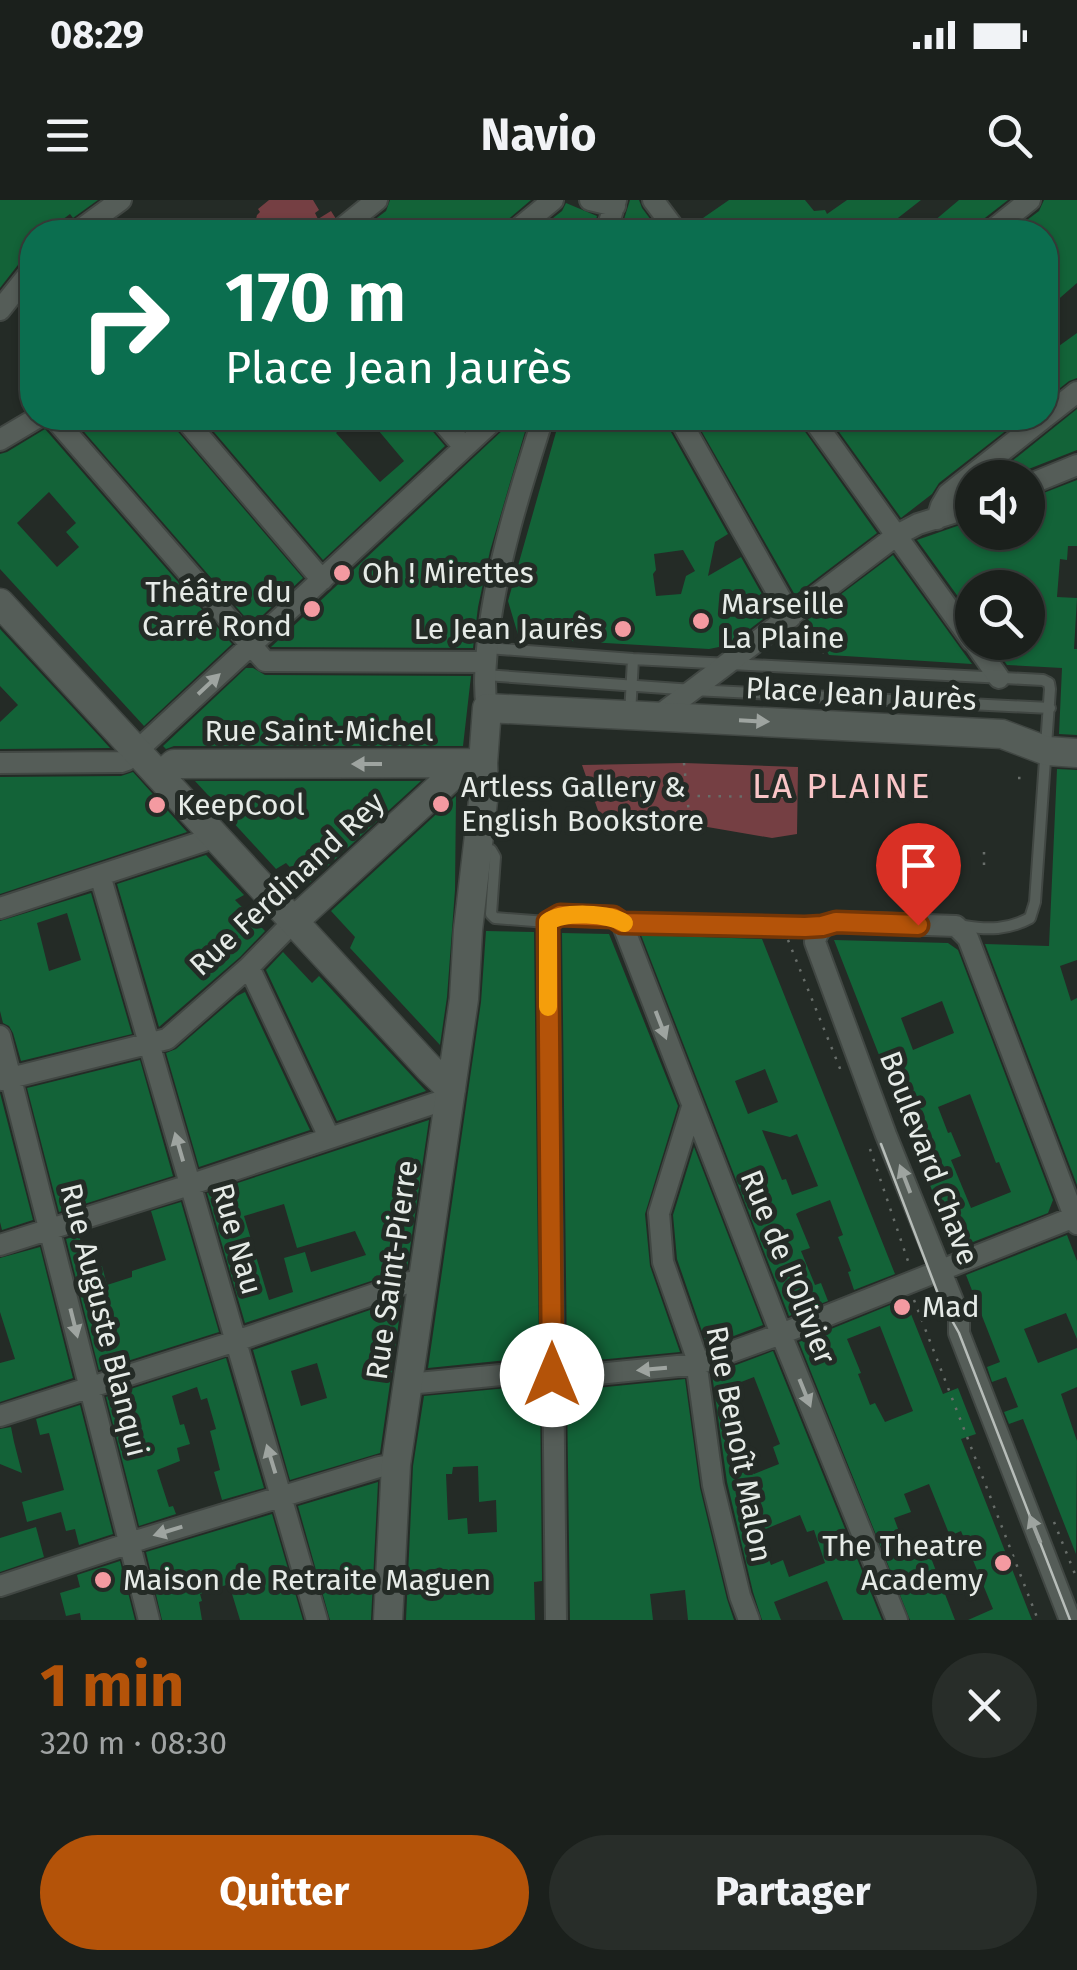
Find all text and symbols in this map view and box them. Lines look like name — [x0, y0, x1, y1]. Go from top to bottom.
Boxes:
text: 08:29 — [50, 12, 144, 58]
icon: menu — [40, 108, 95, 163]
text: Navio — [481, 108, 596, 162]
icon: search — [982, 108, 1037, 163]
text: 170 m — [225, 256, 406, 340]
icon: right — [60, 260, 190, 390]
text: Place Jean Jaurès — [225, 341, 572, 395]
map controls — [955, 460, 1045, 660]
button: sound — [955, 460, 1045, 550]
place label: Oh ! Mirettes — [362, 555, 534, 591]
marker: Oh ! Mirettes — [331, 562, 353, 584]
button: search — [955, 570, 1045, 660]
place label: Théâtre du Carré Rond — [142, 574, 292, 644]
place label: Marseille La Plaine — [721, 586, 844, 656]
marker: Théâtre du Carré Rond — [301, 598, 323, 620]
marker: Marseille La Plaine — [690, 610, 712, 632]
place label: Le Jean Jaurès — [413, 611, 603, 647]
marker: Le Jean Jaurès — [612, 618, 634, 640]
street label: Place Jean Jaurès — [745, 670, 977, 718]
one-way arrow — [197, 673, 221, 696]
street label: Rue Saint-Michel — [204, 713, 434, 749]
one-way arrow — [739, 714, 771, 730]
one-way arrow — [351, 756, 383, 772]
district label: LA PLAINE — [752, 765, 932, 807]
place label: Artless Gallery & English Bookstore — [461, 769, 704, 839]
street label: Rue Ferdinand Rey — [182, 784, 392, 983]
place label: KeepCool — [177, 787, 305, 823]
marker: Artless Gallery & English Bookstore — [430, 793, 452, 815]
marker: KeepCool — [146, 794, 168, 816]
pin — [876, 823, 961, 926]
icon: arrive — [891, 838, 946, 893]
one-way arrow — [654, 1010, 669, 1040]
street label: Boulevard Chave — [872, 1046, 986, 1270]
one-way arrow — [171, 1132, 186, 1162]
street label: Rue Saint-Pierre — [359, 1158, 425, 1382]
one-way arrow — [897, 1164, 913, 1194]
street label: Rue de l'Olivier — [733, 1165, 843, 1370]
street label: Rue Auguste Blanqui — [53, 1179, 155, 1461]
street label: Rue Nau — [204, 1179, 270, 1299]
place label: Mad — [922, 1289, 980, 1325]
marker: Mad — [891, 1296, 913, 1318]
one-way arrow — [67, 1308, 82, 1339]
position arrow — [500, 1323, 604, 1427]
street label: Rue Benoît Malon — [698, 1323, 780, 1565]
one-way arrow — [635, 1361, 667, 1377]
one-way arrow — [798, 1378, 814, 1408]
one-way arrow — [263, 1443, 278, 1474]
one-way arrow — [1026, 1514, 1042, 1544]
one-way arrow — [152, 1524, 183, 1539]
place label: The Theatre Academy — [822, 1528, 983, 1598]
marker: The Theatre Academy — [992, 1552, 1014, 1574]
place label: Maison de Retraite Maguen — [123, 1562, 491, 1598]
marker: Maison de Retraite Maguen — [92, 1569, 114, 1591]
text: 1 min — [40, 1650, 184, 1722]
button: close — [932, 1653, 1037, 1758]
text: 320 m · 08:30 — [40, 1724, 227, 1762]
button: Quitter — [40, 1835, 529, 1950]
button: Partager — [549, 1835, 1037, 1950]

